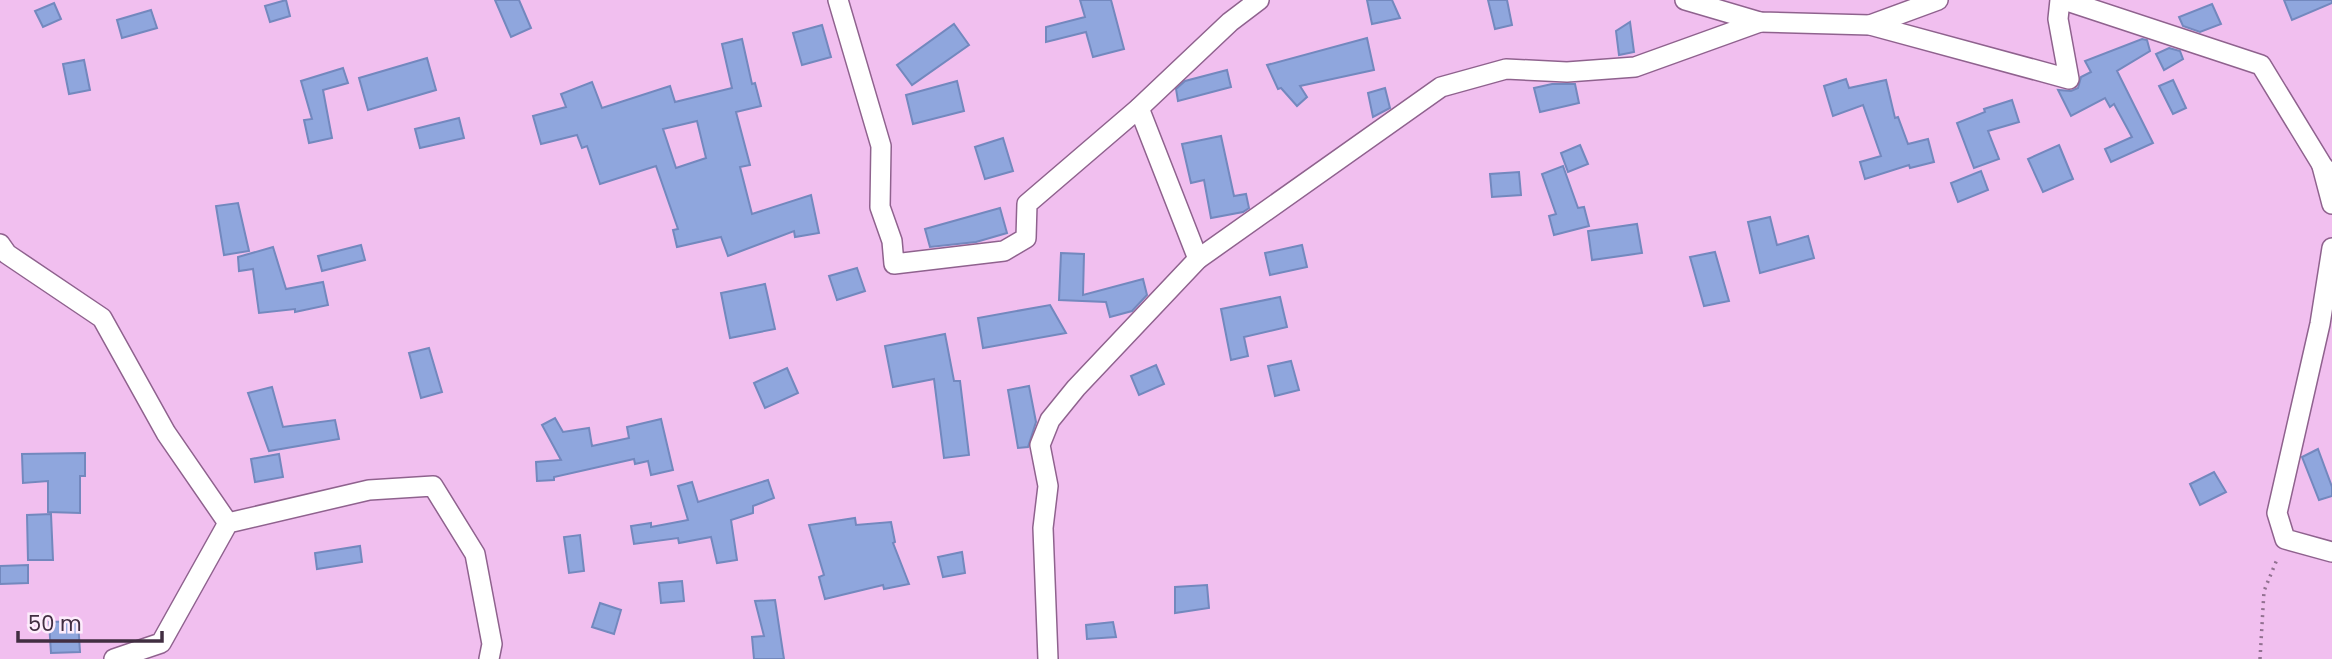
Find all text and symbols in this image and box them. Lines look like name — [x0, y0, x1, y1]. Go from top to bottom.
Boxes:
scale bar — [18, 600, 161, 644]
text: 50 m — [28, 609, 82, 638]

